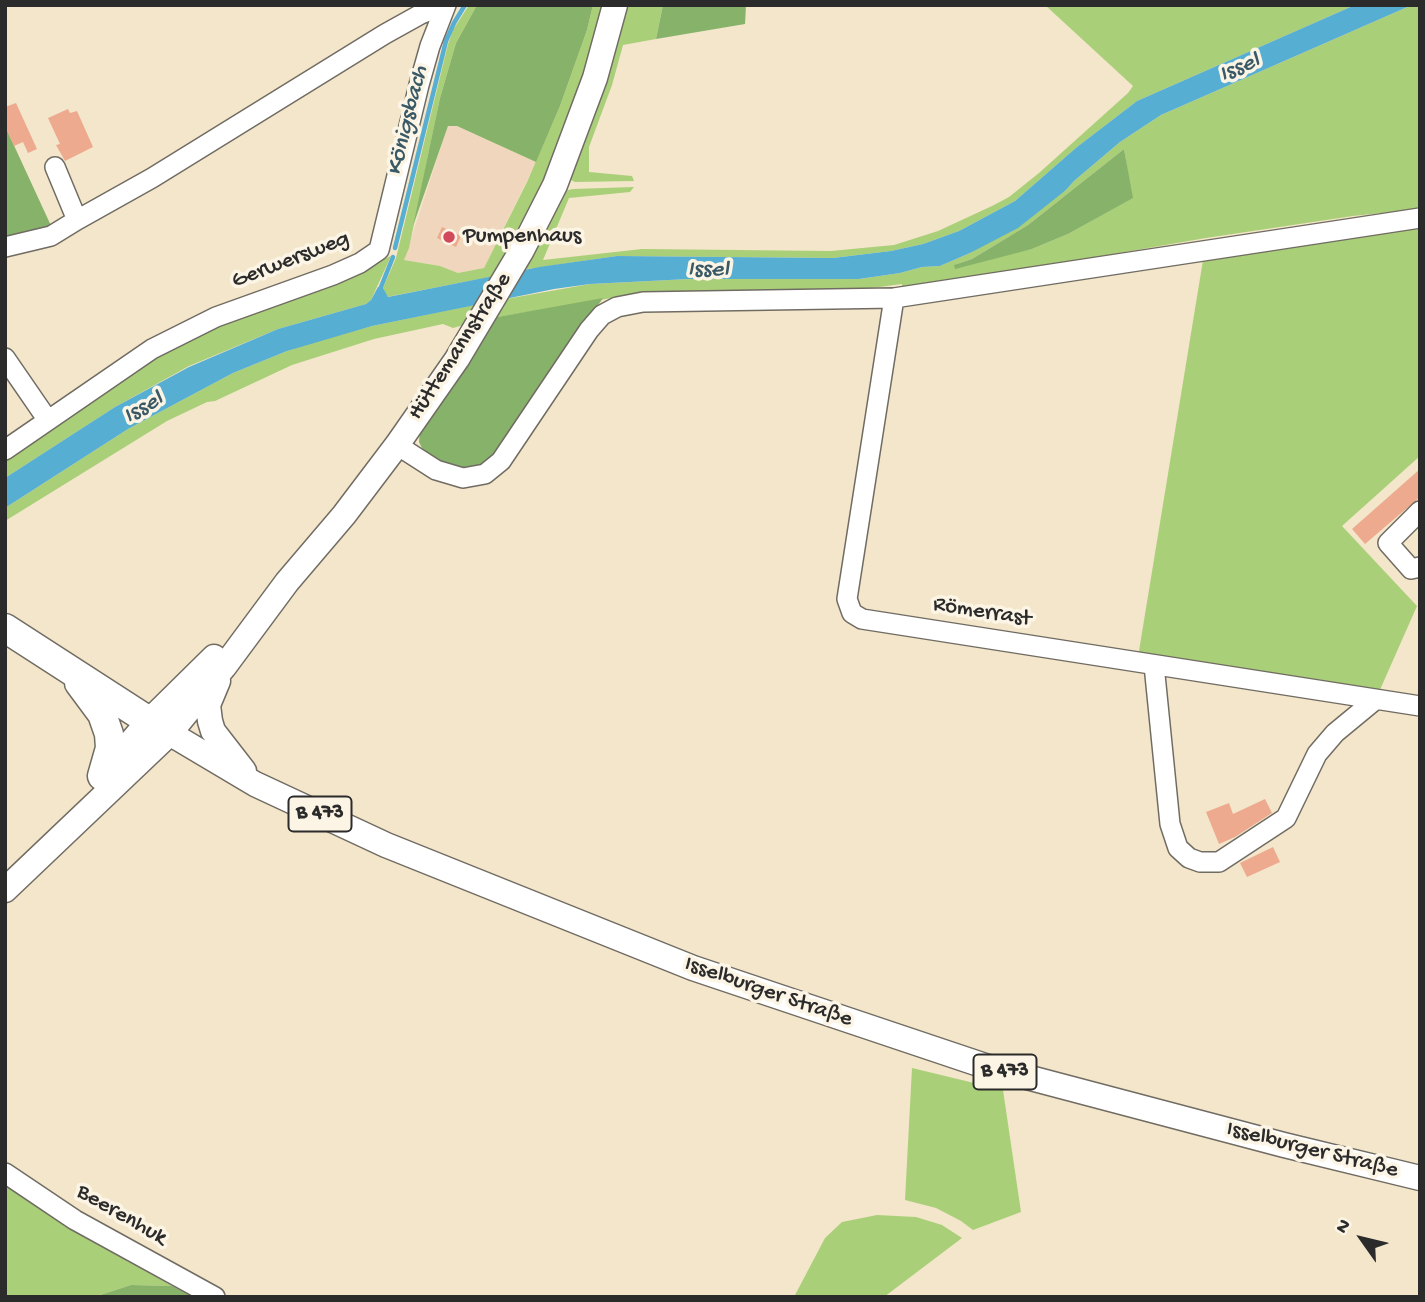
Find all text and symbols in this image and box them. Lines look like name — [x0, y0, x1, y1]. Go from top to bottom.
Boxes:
water label: Issel — [1215, 48, 1265, 90]
water label: Königsbach — [382, 63, 436, 179]
place label: Pumpenhaus — [463, 223, 581, 251]
street label: Gerwersweg — [228, 226, 354, 296]
marker: Pumpenhaus — [441, 229, 457, 245]
water label: Issel — [687, 256, 729, 286]
street label: Hüttemannstraße — [403, 268, 519, 426]
water label: Issel — [119, 386, 169, 432]
street label: Römerrast — [931, 592, 1033, 634]
road number: B 473 — [288, 796, 352, 832]
street label: Isselburger Straße — [680, 951, 856, 1035]
road number: B 473 — [974, 1054, 1036, 1090]
street label: Isselburger Straße — [1223, 1116, 1401, 1186]
street label: Beerenhuk — [71, 1179, 171, 1253]
north arrow — [1327, 1204, 1397, 1274]
text: N — [1331, 1215, 1357, 1239]

